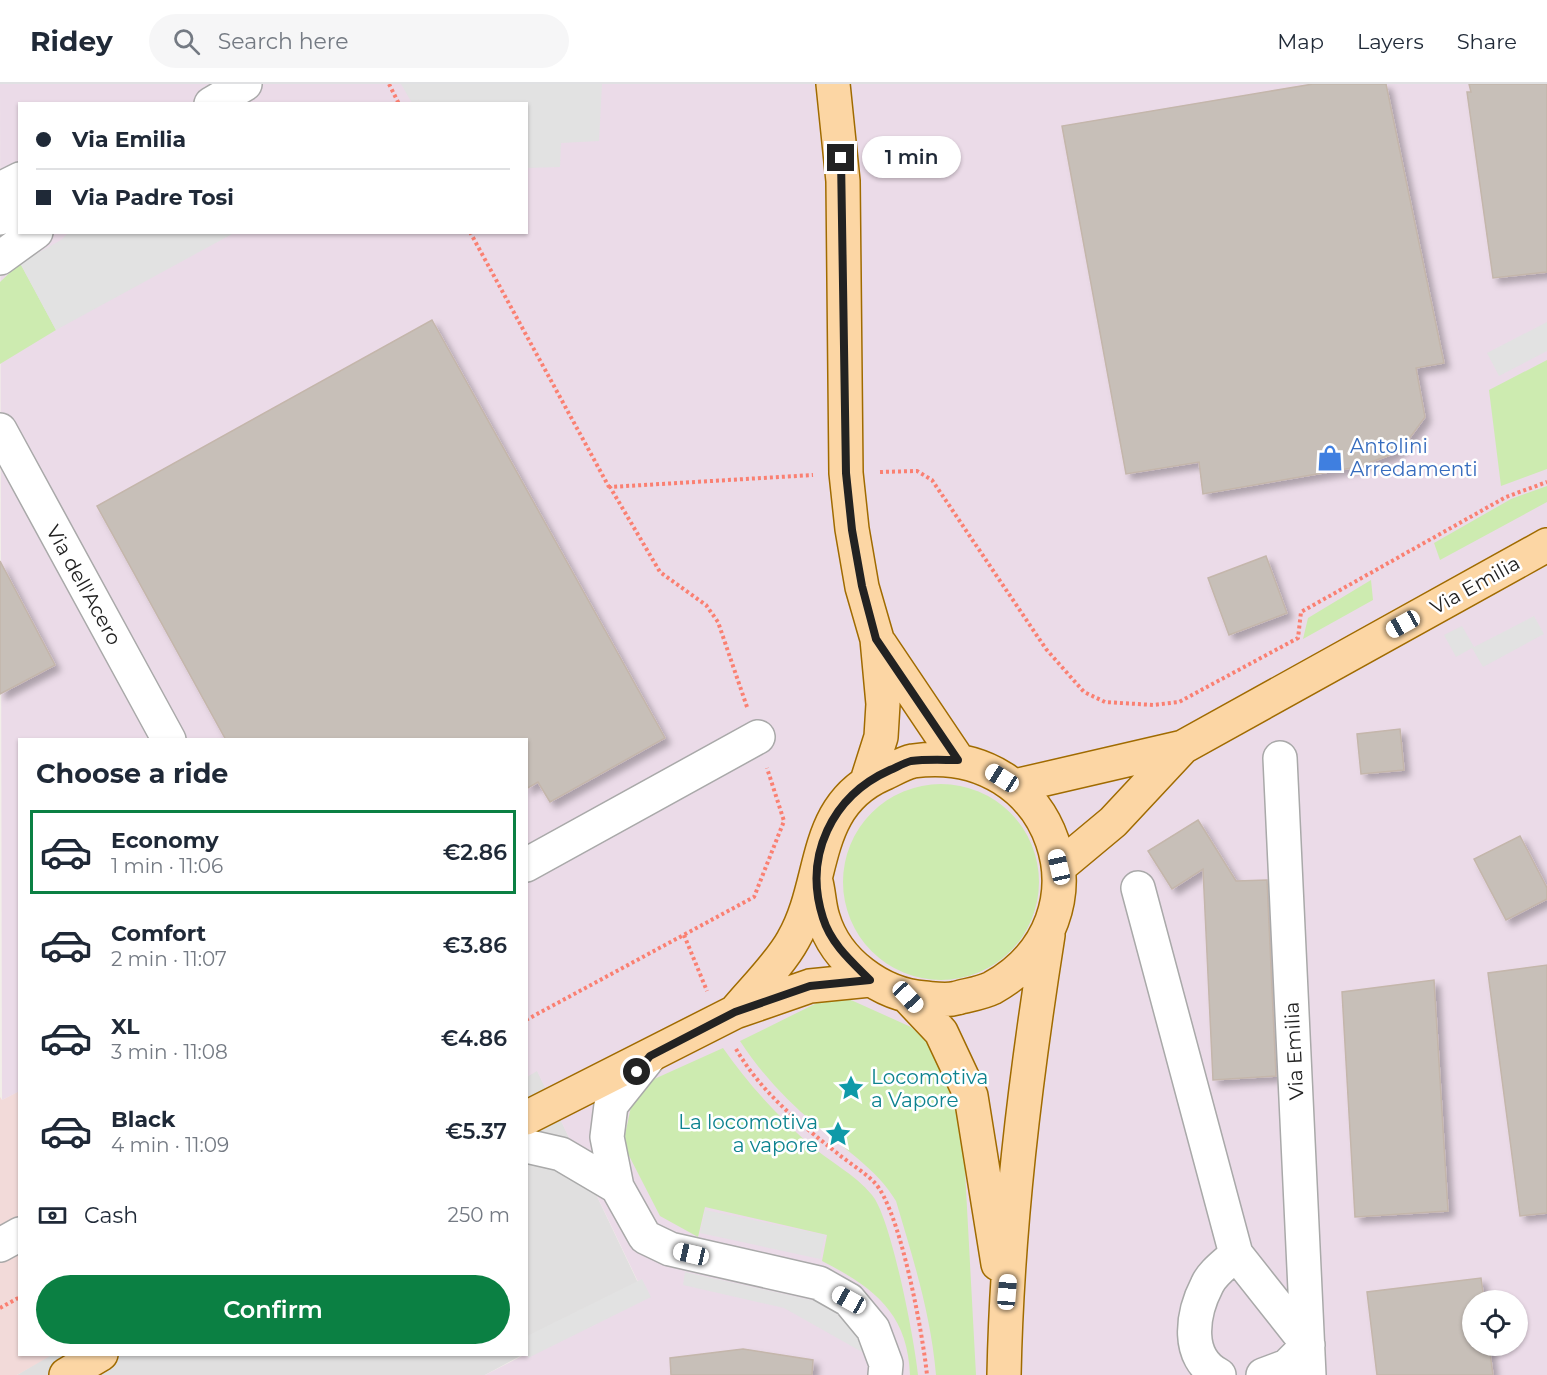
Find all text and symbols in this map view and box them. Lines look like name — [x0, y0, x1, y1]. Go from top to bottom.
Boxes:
search box — [149, 14, 569, 68]
text: Ridey — [30, 24, 113, 58]
icon: search — [170, 25, 203, 58]
text: Search here — [218, 28, 349, 55]
text: Map — [1277, 29, 1324, 54]
text: Layers — [1357, 29, 1424, 54]
text: Share — [1457, 29, 1517, 54]
text: Via Emilia — [72, 126, 186, 153]
callout: 1 min — [862, 137, 961, 179]
route end — [827, 144, 854, 171]
text: 1 min — [885, 145, 938, 169]
text: Via Padre Tosi — [72, 184, 234, 211]
place label: Antolini Arredamenti — [1350, 434, 1478, 481]
shop icon: Antolini Arredamenti — [1315, 443, 1345, 473]
street label: Via dell'Acero — [41, 521, 127, 649]
street label: Via Emilia — [1426, 551, 1524, 619]
car — [1383, 607, 1423, 641]
text: Choose a ride — [36, 757, 228, 790]
car — [982, 761, 1022, 795]
icon: car — [39, 825, 93, 879]
text: Economy — [111, 827, 219, 854]
text: €2.86 — [443, 839, 507, 866]
car — [1046, 847, 1072, 887]
text: 1 min · 11:06 — [111, 854, 223, 878]
icon: car — [39, 918, 93, 972]
text: Comfort — [111, 920, 206, 947]
text: €3.86 — [443, 932, 507, 959]
text: 2 min · 11:07 — [111, 947, 227, 971]
car — [889, 978, 927, 1016]
street label: Via Emilia — [1279, 1001, 1309, 1101]
icon: car — [39, 1011, 93, 1065]
text: XL — [111, 1013, 140, 1040]
text: €4.86 — [441, 1025, 507, 1052]
text: 3 min · 11:08 — [111, 1040, 228, 1064]
route start — [623, 1058, 650, 1085]
place label: Locomotiva a Vapore — [871, 1065, 988, 1112]
place icon: Locomotiva a Vapore — [836, 1073, 866, 1103]
icon: car — [39, 1104, 93, 1158]
text: Black — [111, 1106, 175, 1133]
place label: La locomotiva a vapore — [678, 1110, 818, 1157]
text: €5.37 — [445, 1118, 507, 1145]
place icon: La locomotiva a vapore — [823, 1119, 853, 1149]
text: 4 min · 11:09 — [111, 1133, 229, 1157]
icon: cash — [36, 1199, 69, 1232]
text: Cash — [84, 1202, 138, 1229]
text: 250 m — [448, 1203, 510, 1227]
car — [671, 1241, 711, 1267]
car — [996, 1273, 1018, 1311]
button: Confirm — [36, 1275, 510, 1344]
car — [829, 1283, 869, 1317]
map controls — [1462, 1290, 1528, 1356]
button: locate — [1462, 1290, 1528, 1356]

